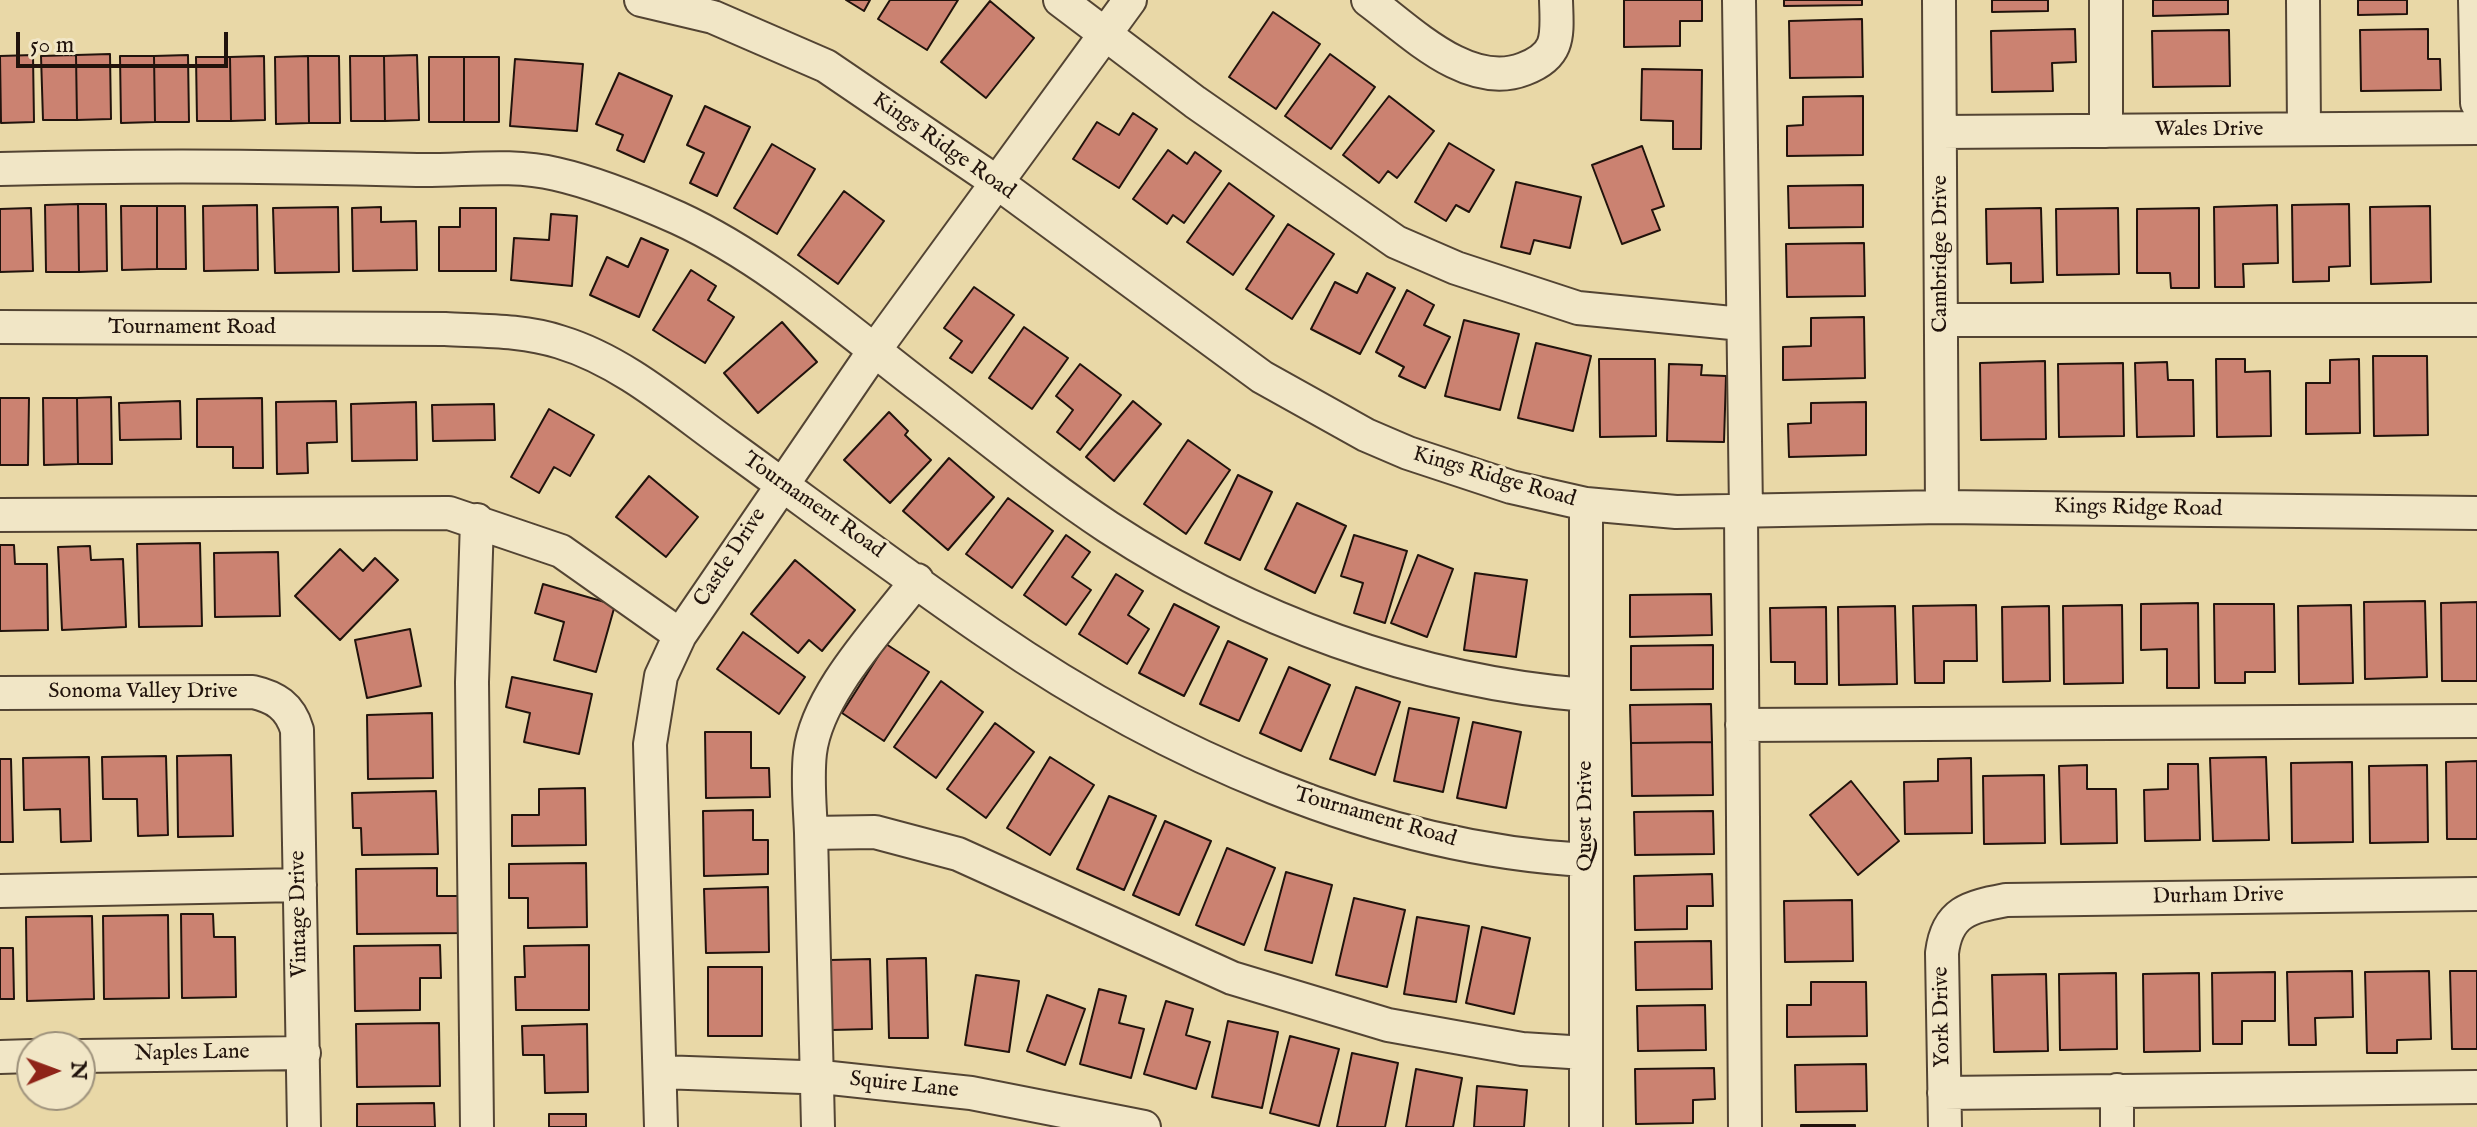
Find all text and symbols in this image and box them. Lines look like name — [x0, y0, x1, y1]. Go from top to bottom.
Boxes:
scale bar — [20, 16, 232, 66]
text: 50 m — [30, 30, 74, 61]
street label: Kings Ridge Road — [866, 88, 1020, 206]
street label: Wales Drive — [2155, 117, 2263, 143]
street label: Cambridge Drive — [1928, 175, 1954, 333]
street label: Tournament Road — [108, 315, 276, 341]
street label: Kings Ridge Road — [1409, 442, 1579, 514]
street label: Tournament Road — [737, 447, 889, 565]
street label: Kings Ridge Road — [2053, 494, 2223, 524]
street label: Castle Drive — [689, 504, 773, 612]
street label: Sonoma Valley Drive — [48, 679, 238, 705]
street label: Quest Drive — [1573, 761, 1599, 871]
street label: Tournament Road — [1291, 782, 1459, 854]
street label: Vintage Drive — [286, 850, 314, 978]
street label: Durham Drive — [2152, 883, 2284, 911]
street label: York Drive — [1929, 966, 1957, 1068]
north arrow — [16, 1031, 96, 1111]
street label: Naples Lane — [134, 1040, 250, 1068]
text: N — [64, 1061, 92, 1080]
street label: Squire Lane — [848, 1067, 960, 1105]

